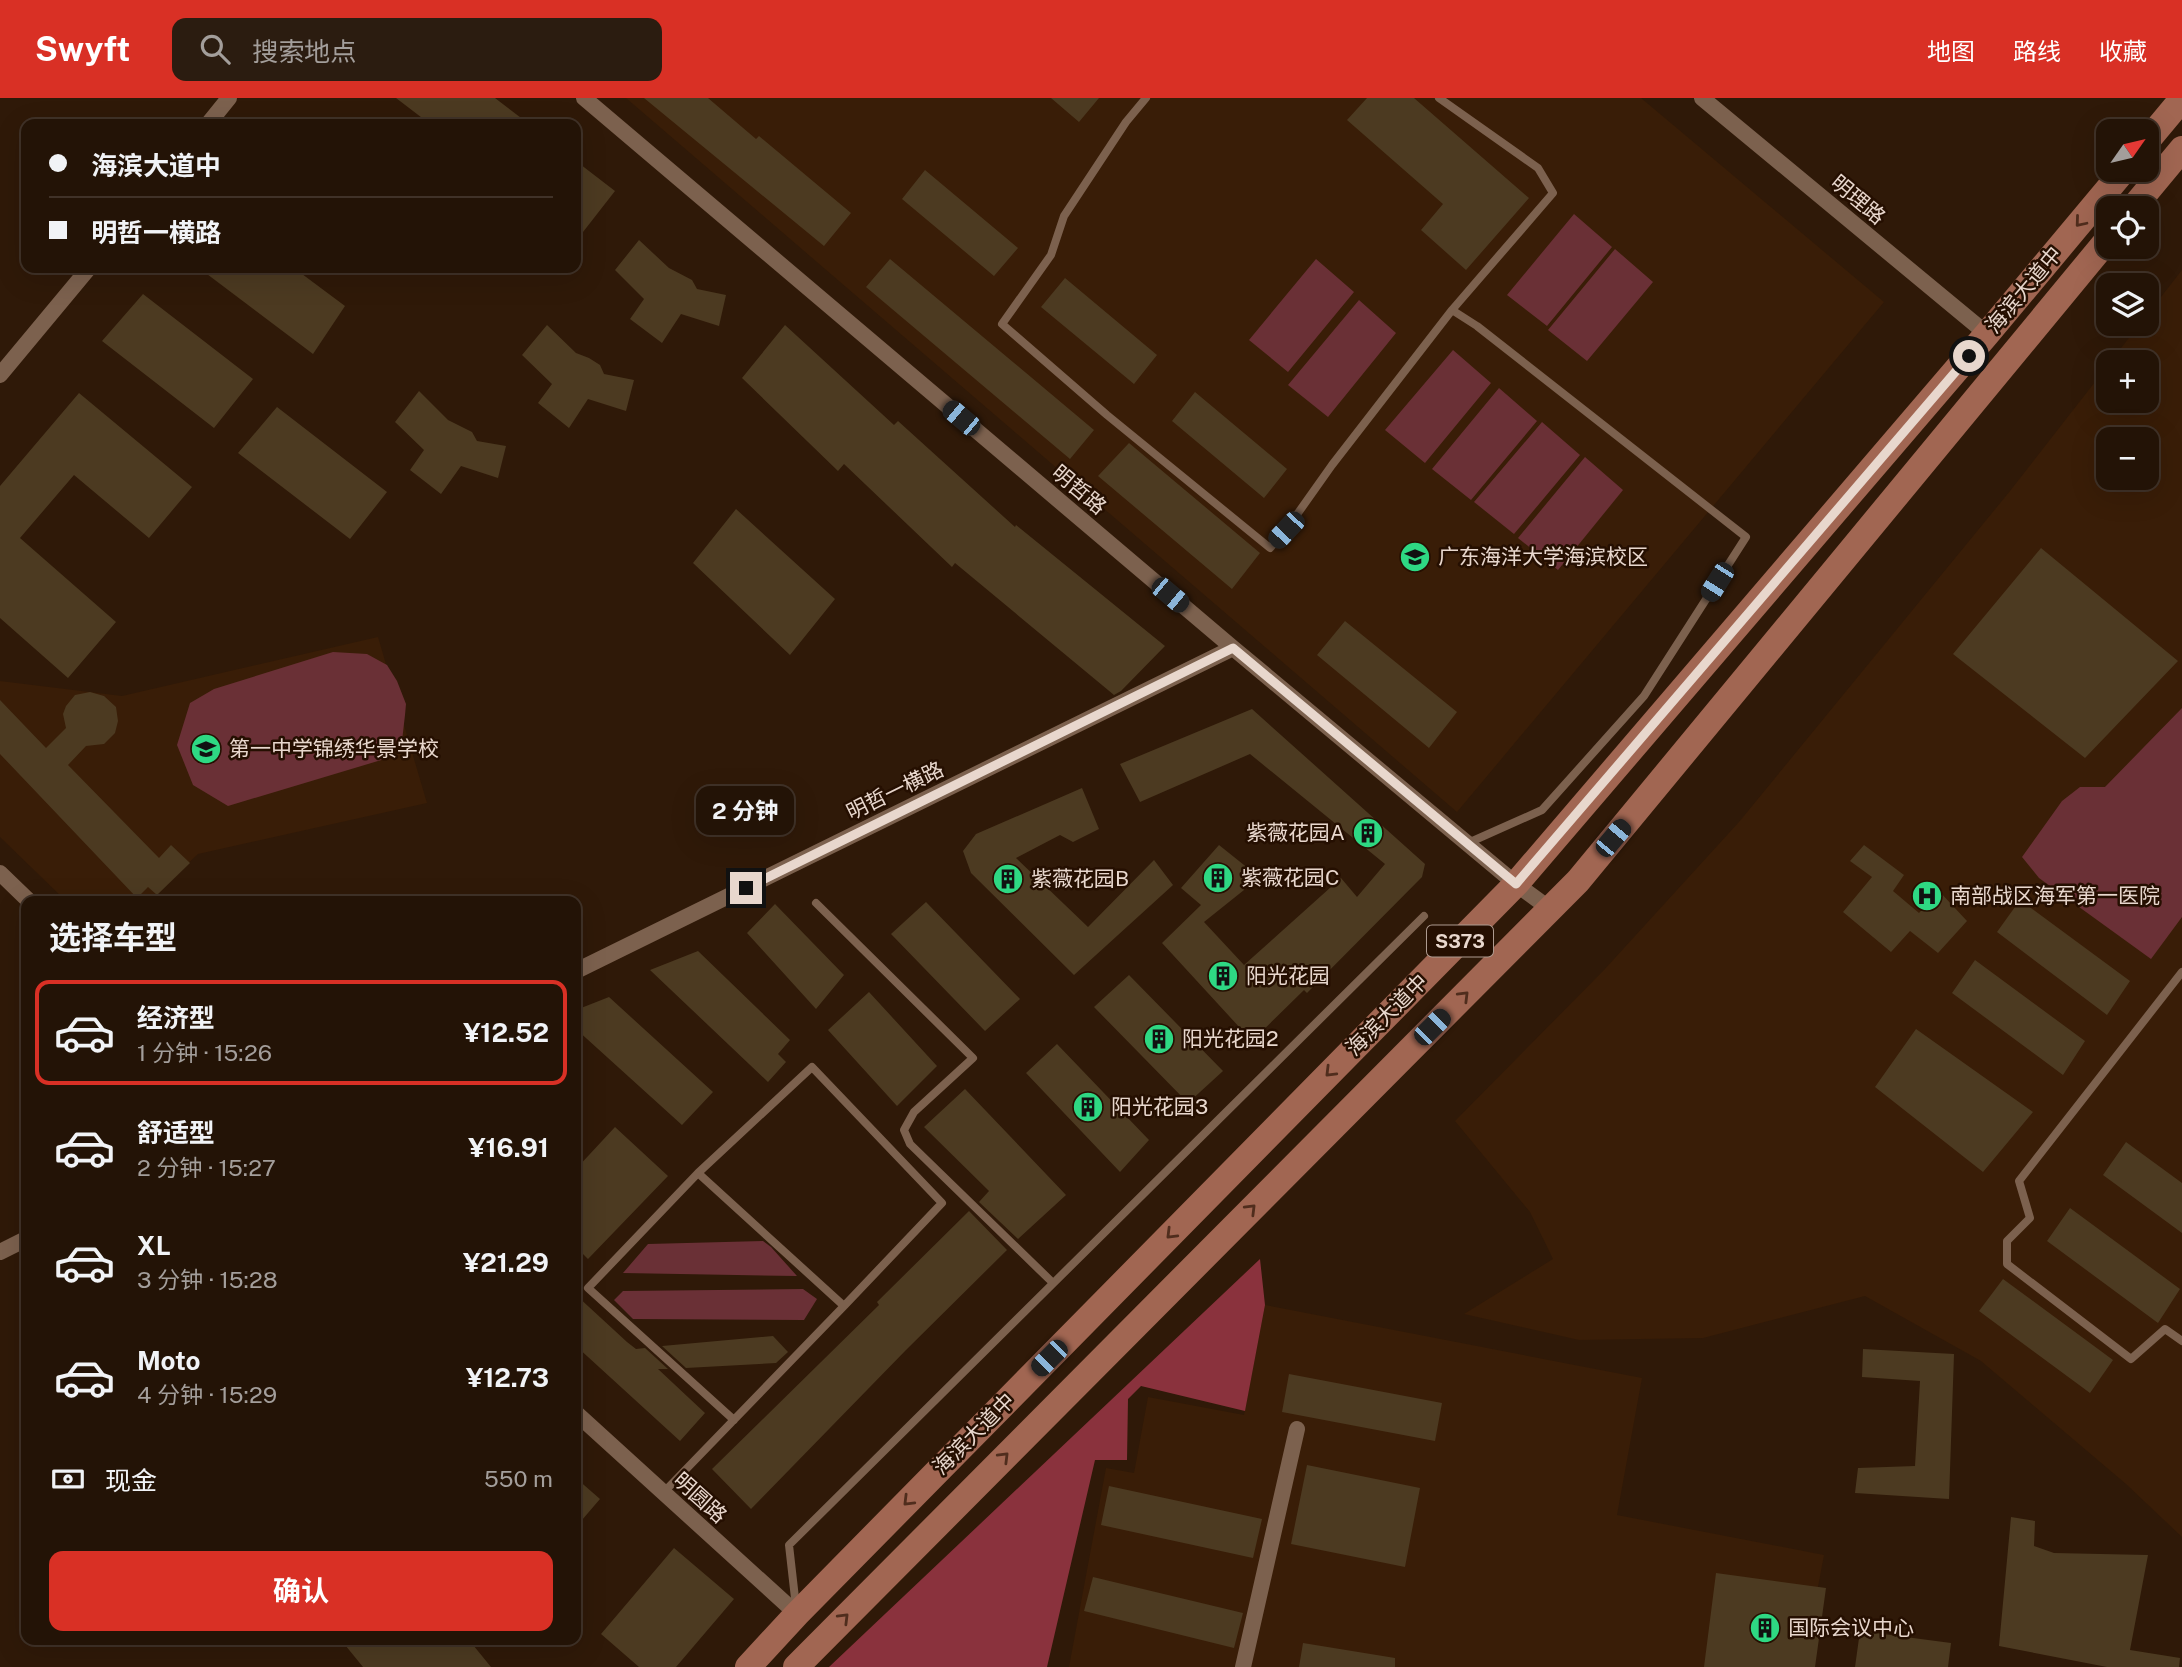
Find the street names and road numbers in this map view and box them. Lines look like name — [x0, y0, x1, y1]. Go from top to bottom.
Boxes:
street label: 明理路 — [1826, 170, 1890, 229]
street label: 海滨大道中 — [1980, 241, 2067, 338]
street label: 明哲路 — [1047, 460, 1111, 519]
street label: 明哲一横路 — [842, 756, 947, 825]
road number: S373 — [1427, 926, 1493, 956]
street label: 海滨大道中 — [1341, 969, 1433, 1061]
street label: 海滨大道中 — [928, 1388, 1020, 1480]
street label: 明圆路 — [669, 1467, 732, 1528]

